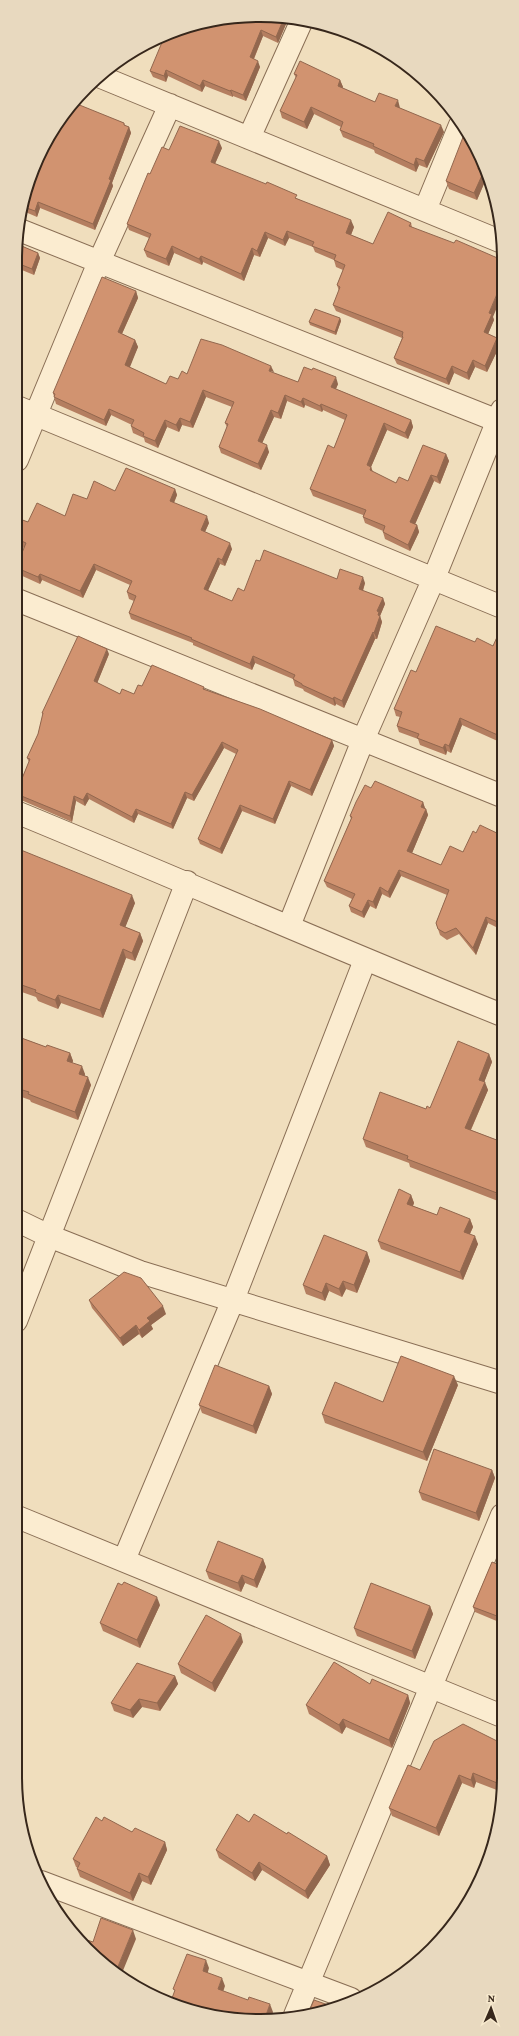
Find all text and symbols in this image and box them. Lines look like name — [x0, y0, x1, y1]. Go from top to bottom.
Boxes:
north arrow — [471, 1988, 511, 2028]
text: N — [487, 1992, 496, 2004]

